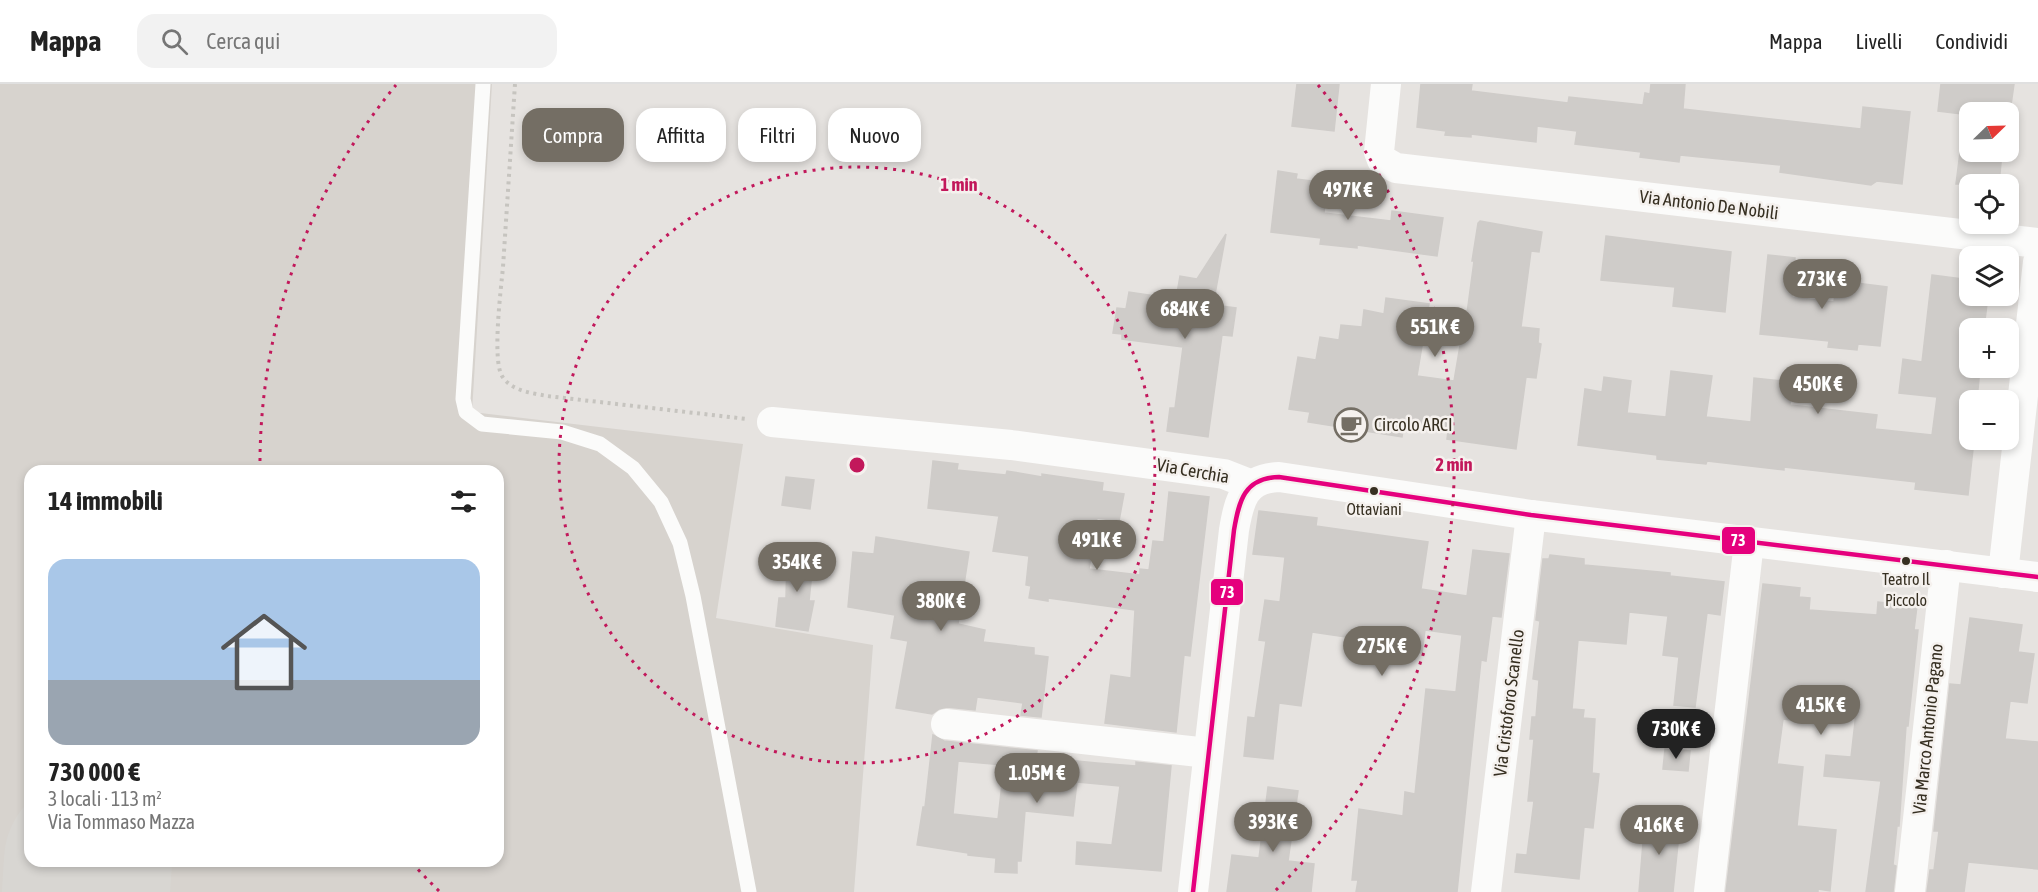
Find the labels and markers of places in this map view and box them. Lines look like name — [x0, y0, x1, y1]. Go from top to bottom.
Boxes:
pin: 497K € — [1299, 170, 1397, 221]
pin: 273K € — [1773, 259, 1871, 310]
pin: 684K € — [1136, 289, 1234, 340]
pin: 551K € — [1386, 307, 1484, 358]
pin: 450K € — [1769, 364, 1867, 415]
cafe icon: Circolo ARCI — [1333, 407, 1369, 443]
place label: Circolo ARCI — [1374, 414, 1453, 435]
centre of rings — [847, 455, 867, 475]
marker: Ottaviani — [1368, 485, 1380, 497]
place label: Ottaviani — [1346, 500, 1402, 518]
pin: 491K € — [1048, 520, 1146, 571]
pin: 354K € — [748, 542, 846, 593]
marker: Teatro Il Piccolo — [1900, 555, 1912, 567]
place label: Teatro Il Piccolo — [1882, 570, 1931, 609]
pin: 380K € — [892, 581, 990, 632]
pin: 275K € — [1333, 626, 1431, 677]
pin: 415K € — [1772, 685, 1870, 736]
pin: 730K € — [1627, 709, 1725, 760]
pin: 1.05M € — [982, 753, 1092, 804]
pin: 393K € — [1224, 802, 1322, 853]
pin: 416K € — [1610, 805, 1708, 856]

